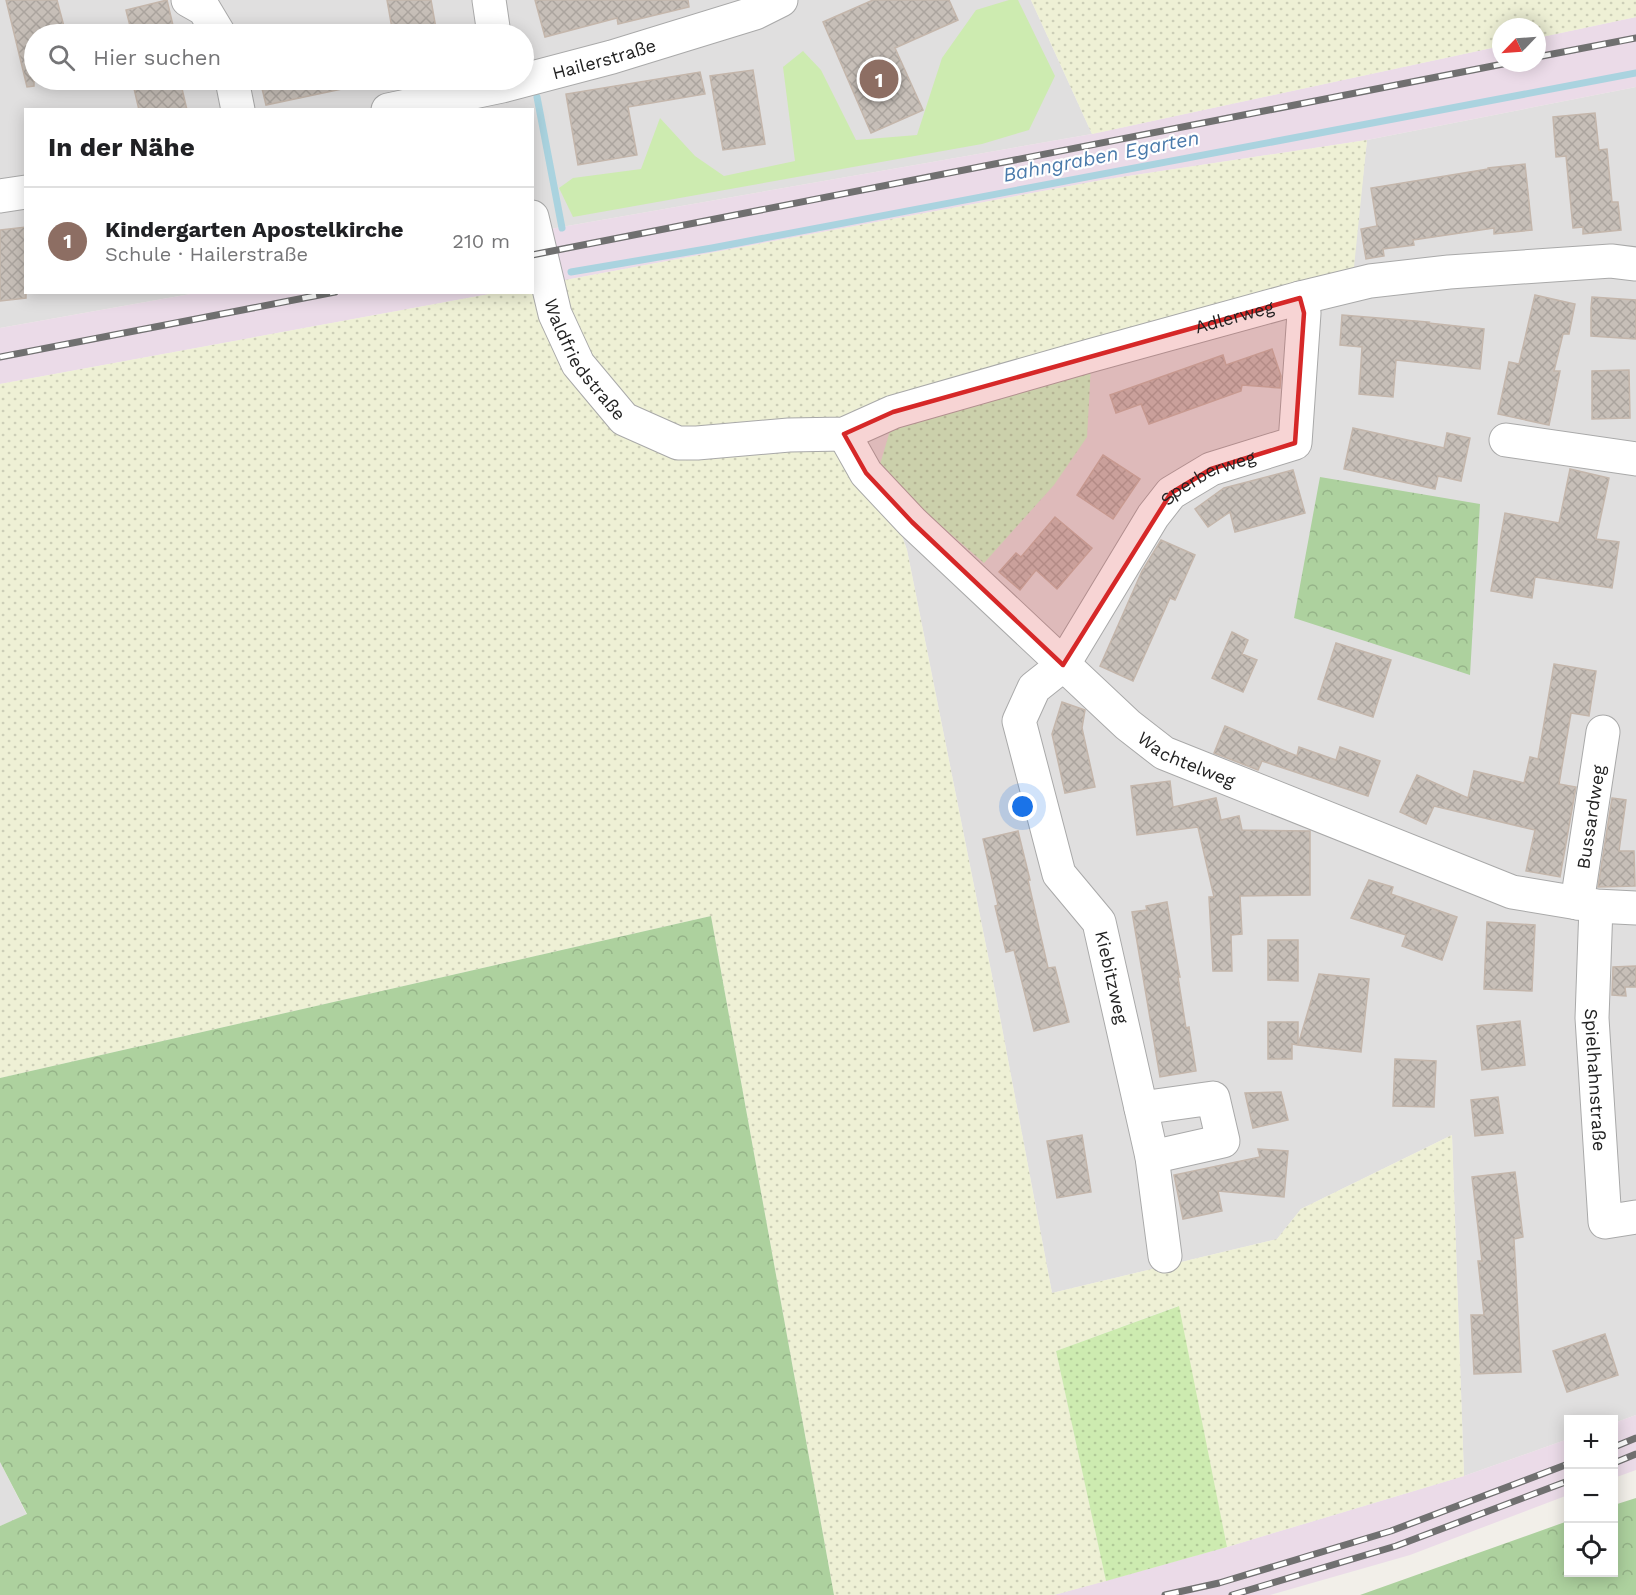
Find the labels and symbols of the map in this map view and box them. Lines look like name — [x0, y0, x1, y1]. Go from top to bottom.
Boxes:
north arrow — [1492, 18, 1546, 72]
street label: Hailerstraße — [550, 34, 658, 83]
pin: 1 — [860, 56, 898, 101]
water label: Bahngraben Egarten — [1001, 125, 1201, 187]
street label: Adlerweg — [1192, 295, 1276, 337]
street label: Waldfriedstraße — [541, 296, 631, 424]
street label: Sperberweg — [1155, 445, 1258, 509]
street label: Wachtelweg — [1134, 726, 1239, 791]
street label: Bussardweg — [1572, 763, 1608, 871]
your location — [1008, 792, 1037, 821]
street label: Kiebitzweg — [1091, 928, 1133, 1026]
street label: Spielhahnstraße — [1581, 1008, 1611, 1152]

